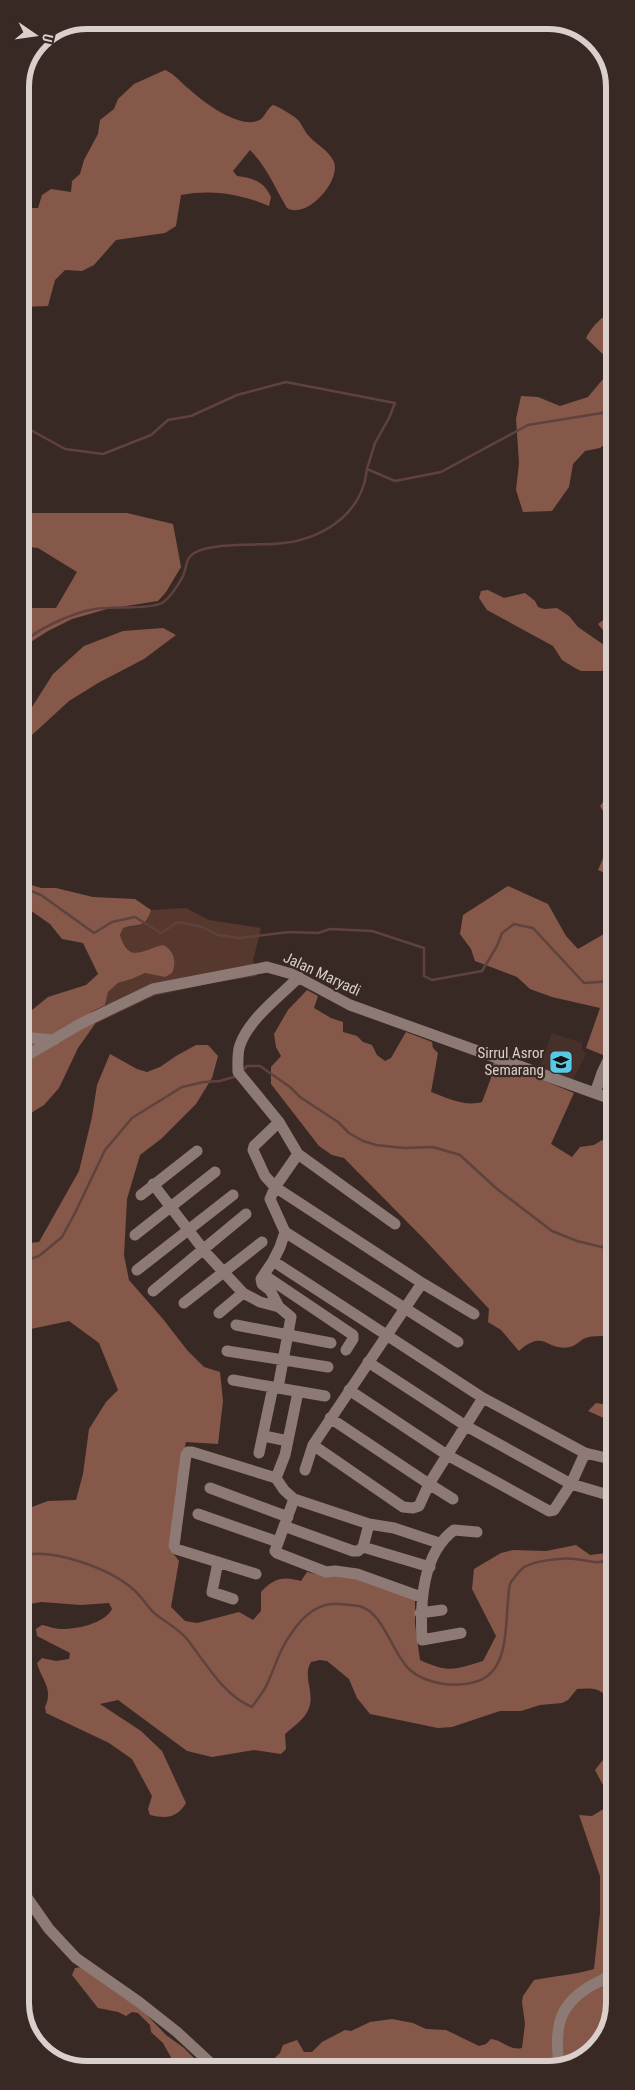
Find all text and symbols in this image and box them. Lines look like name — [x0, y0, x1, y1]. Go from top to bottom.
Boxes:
north arrow — [10, 10, 60, 60]
text: U — [39, 32, 56, 44]
street label: Jalan Maryadi — [280, 948, 364, 1000]
place label: Sirrul Asror Semarang — [477, 1044, 544, 1079]
school or university icon: Sirrul Asror Semarang — [548, 1049, 574, 1075]

